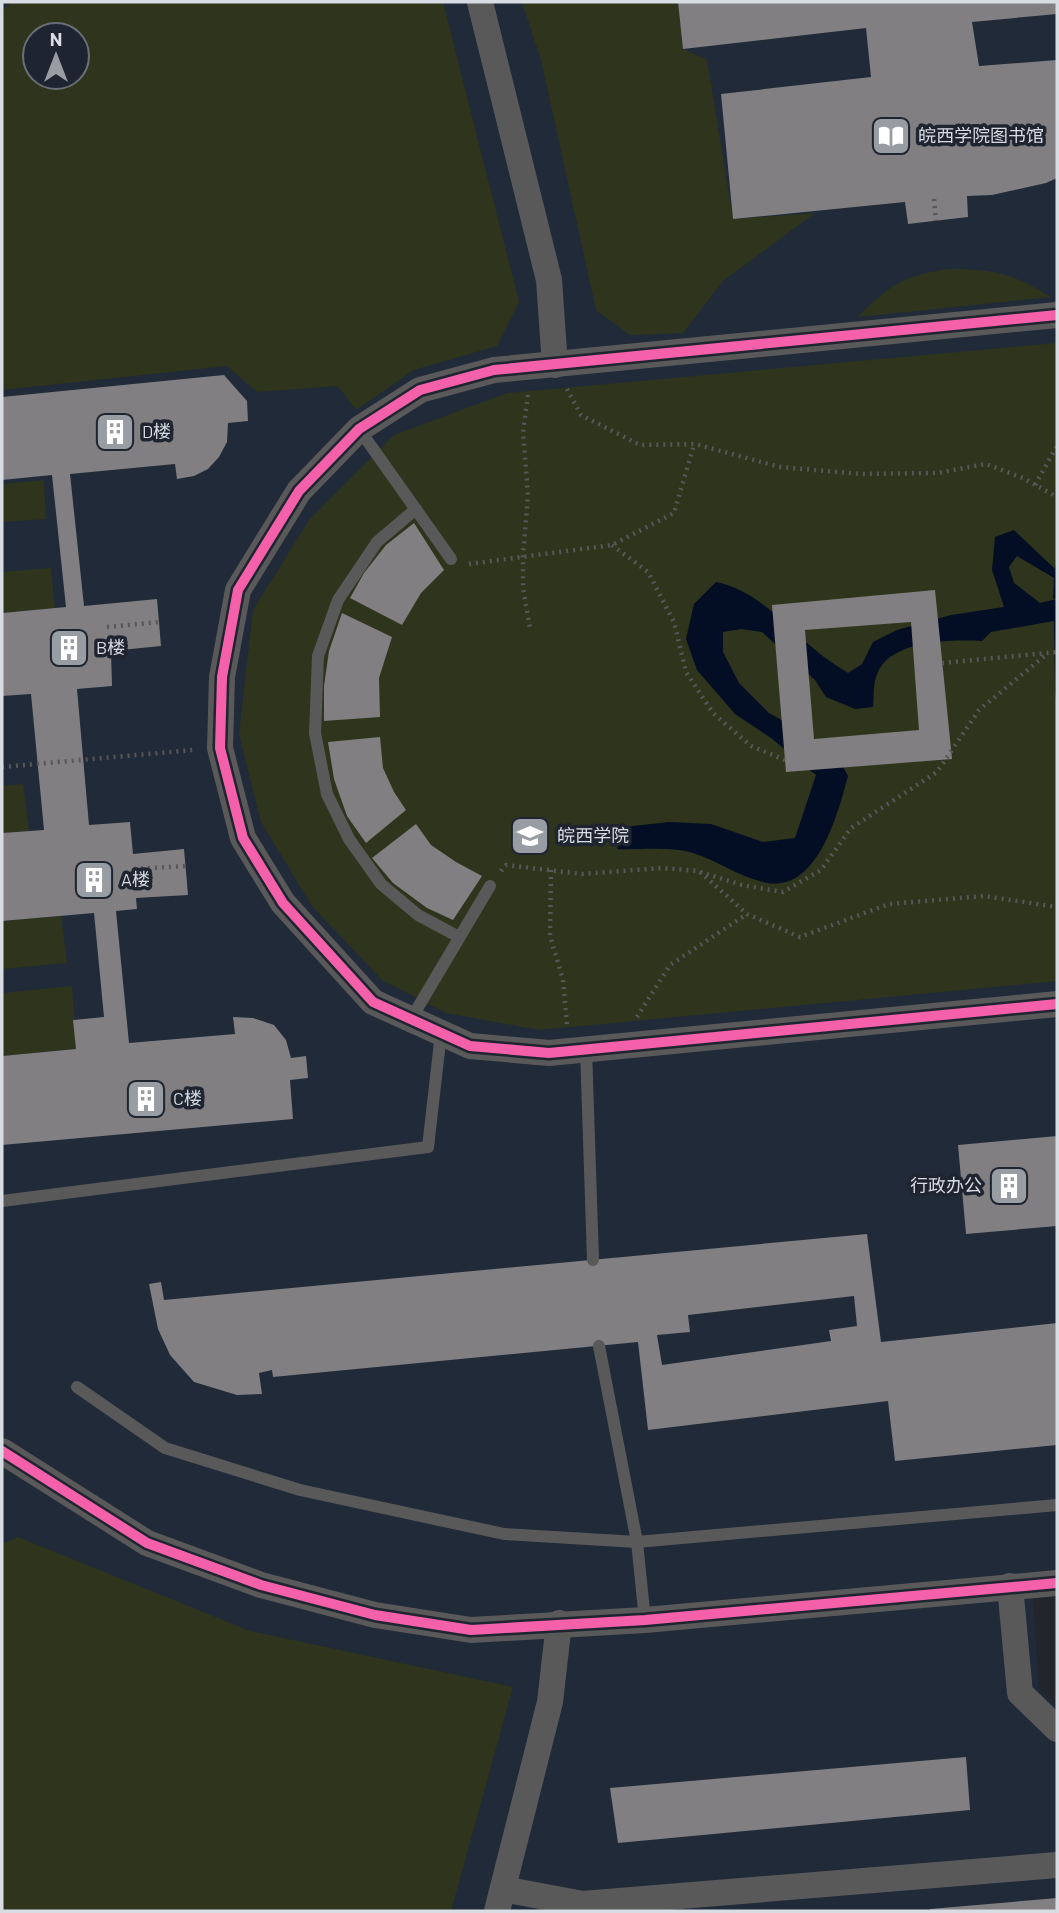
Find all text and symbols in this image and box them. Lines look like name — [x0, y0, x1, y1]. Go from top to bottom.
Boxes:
north arrow — [21, 21, 91, 91]
text: N — [50, 27, 62, 50]
library icon: 皖西学院图书馆 — [870, 115, 912, 157]
place label: 皖西学院图书馆 — [918, 124, 1044, 146]
building icon: D楼 — [94, 411, 136, 453]
place label: D楼 — [142, 420, 171, 442]
building icon: B楼 — [48, 627, 90, 669]
place label: B楼 — [96, 636, 125, 658]
school or university icon: 皖西学院 — [509, 815, 551, 857]
place label: 皖西学院 — [557, 824, 629, 846]
building icon: A楼 — [73, 859, 115, 901]
place label: A楼 — [121, 868, 150, 890]
building icon: C楼 — [125, 1078, 167, 1120]
place label: C楼 — [173, 1087, 202, 1109]
building icon: 行政办公 — [988, 1165, 1030, 1207]
place label: 行政办公 — [910, 1174, 982, 1196]

